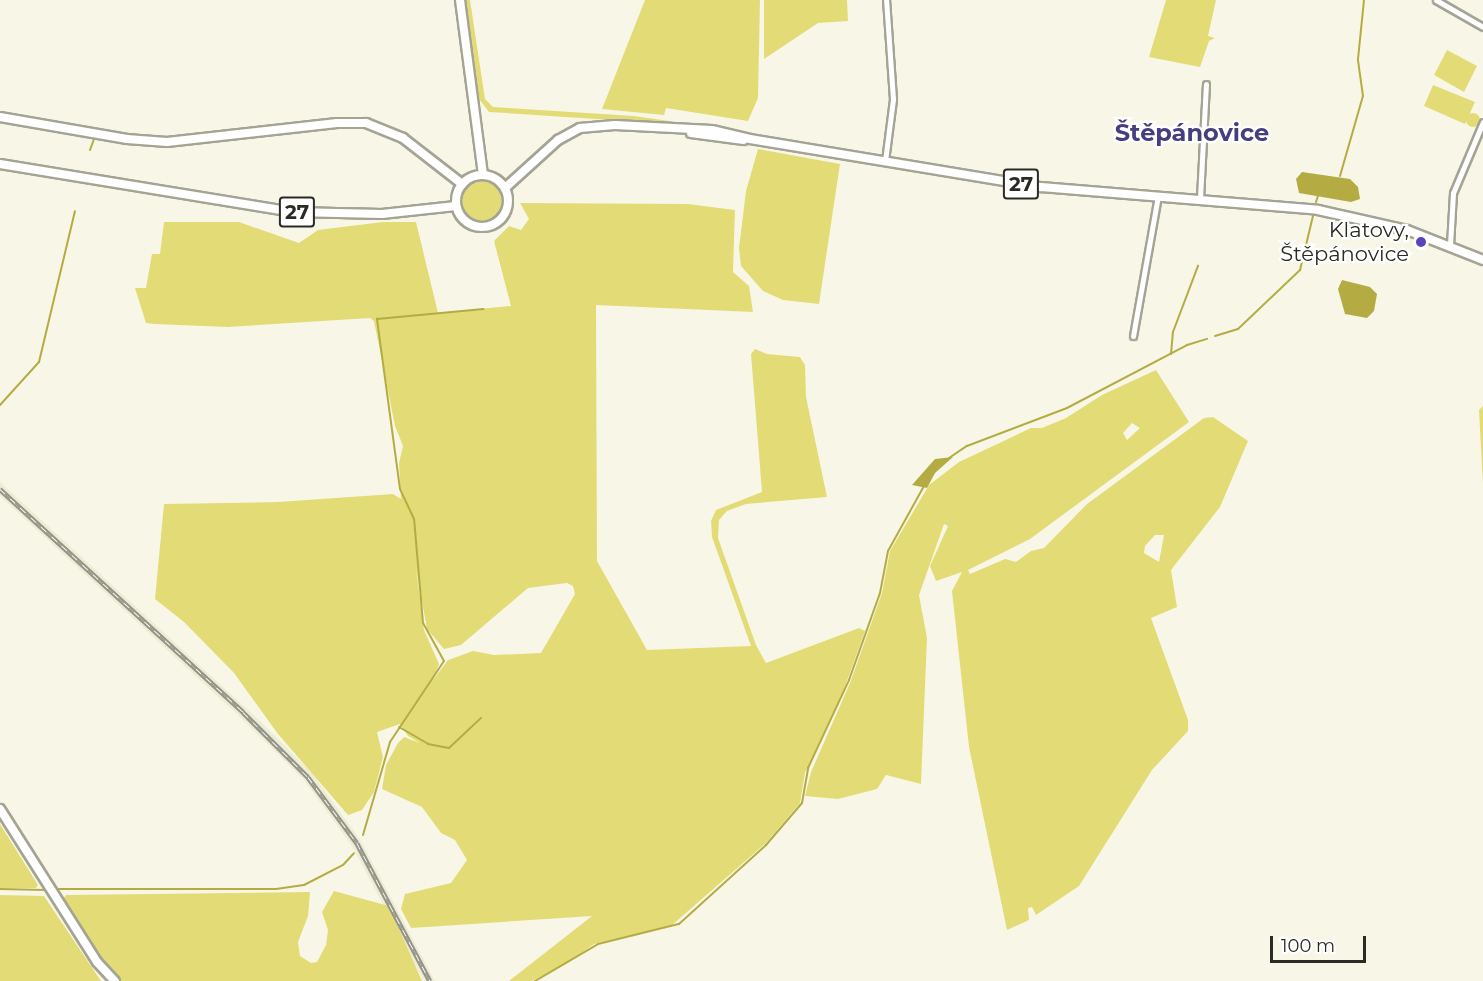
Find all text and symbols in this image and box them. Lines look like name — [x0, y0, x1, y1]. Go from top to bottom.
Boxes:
district label: Štěpánovice — [1115, 119, 1269, 147]
road number: 27 — [1002, 167, 1040, 201]
road number: 27 — [278, 195, 316, 229]
place label: Klatovy, Štěpánovice — [1280, 217, 1409, 267]
marker: Klatovy, Štěpánovice — [1414, 235, 1428, 249]
scale bar — [1273, 924, 1369, 962]
text: 100 m — [1281, 935, 1335, 957]

